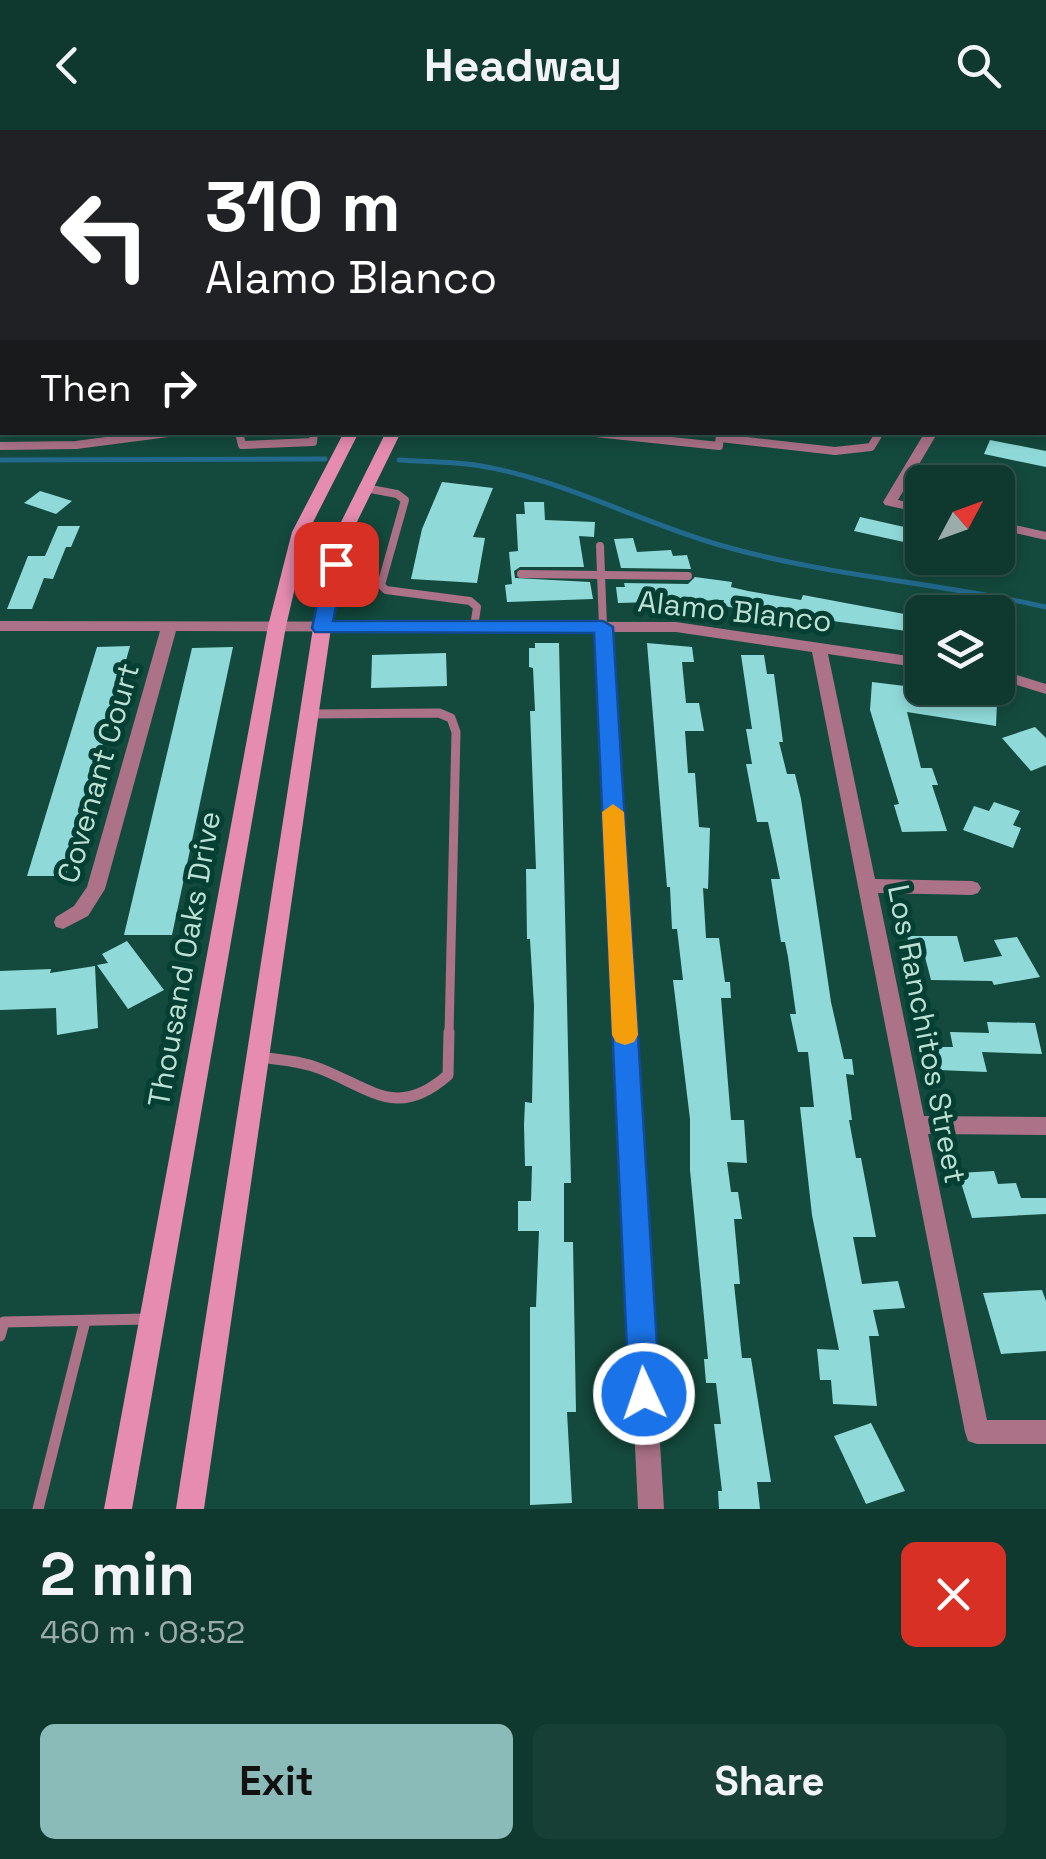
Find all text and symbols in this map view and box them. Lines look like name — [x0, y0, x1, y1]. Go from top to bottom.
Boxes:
text: Headway — [424, 37, 622, 94]
icon: back — [40, 38, 95, 93]
icon: search — [951, 38, 1006, 93]
text: 310 m — [205, 162, 401, 251]
icon: left — [40, 170, 170, 300]
text: Alamo Blanco — [205, 249, 497, 306]
icon: right — [151, 360, 206, 415]
text: Then — [40, 364, 131, 412]
north arrow — [905, 465, 1015, 575]
map controls — [905, 465, 1015, 705]
pin — [294, 522, 379, 607]
icon: arrive — [309, 537, 364, 592]
street label: Alamo Blanco — [636, 581, 834, 641]
button: layers — [905, 595, 1015, 705]
street label: Covenant Court — [48, 659, 148, 887]
street label: Thousand Oaks Drive — [139, 808, 229, 1110]
street label: Los Ranchitos Street — [879, 881, 975, 1187]
position arrow — [592, 1342, 696, 1446]
text: 2 min — [40, 1536, 195, 1613]
button: close — [901, 1542, 1006, 1647]
text: 460 m · 08:52 — [40, 1612, 245, 1652]
button: Exit — [40, 1724, 513, 1839]
button: Share — [533, 1724, 1006, 1839]

